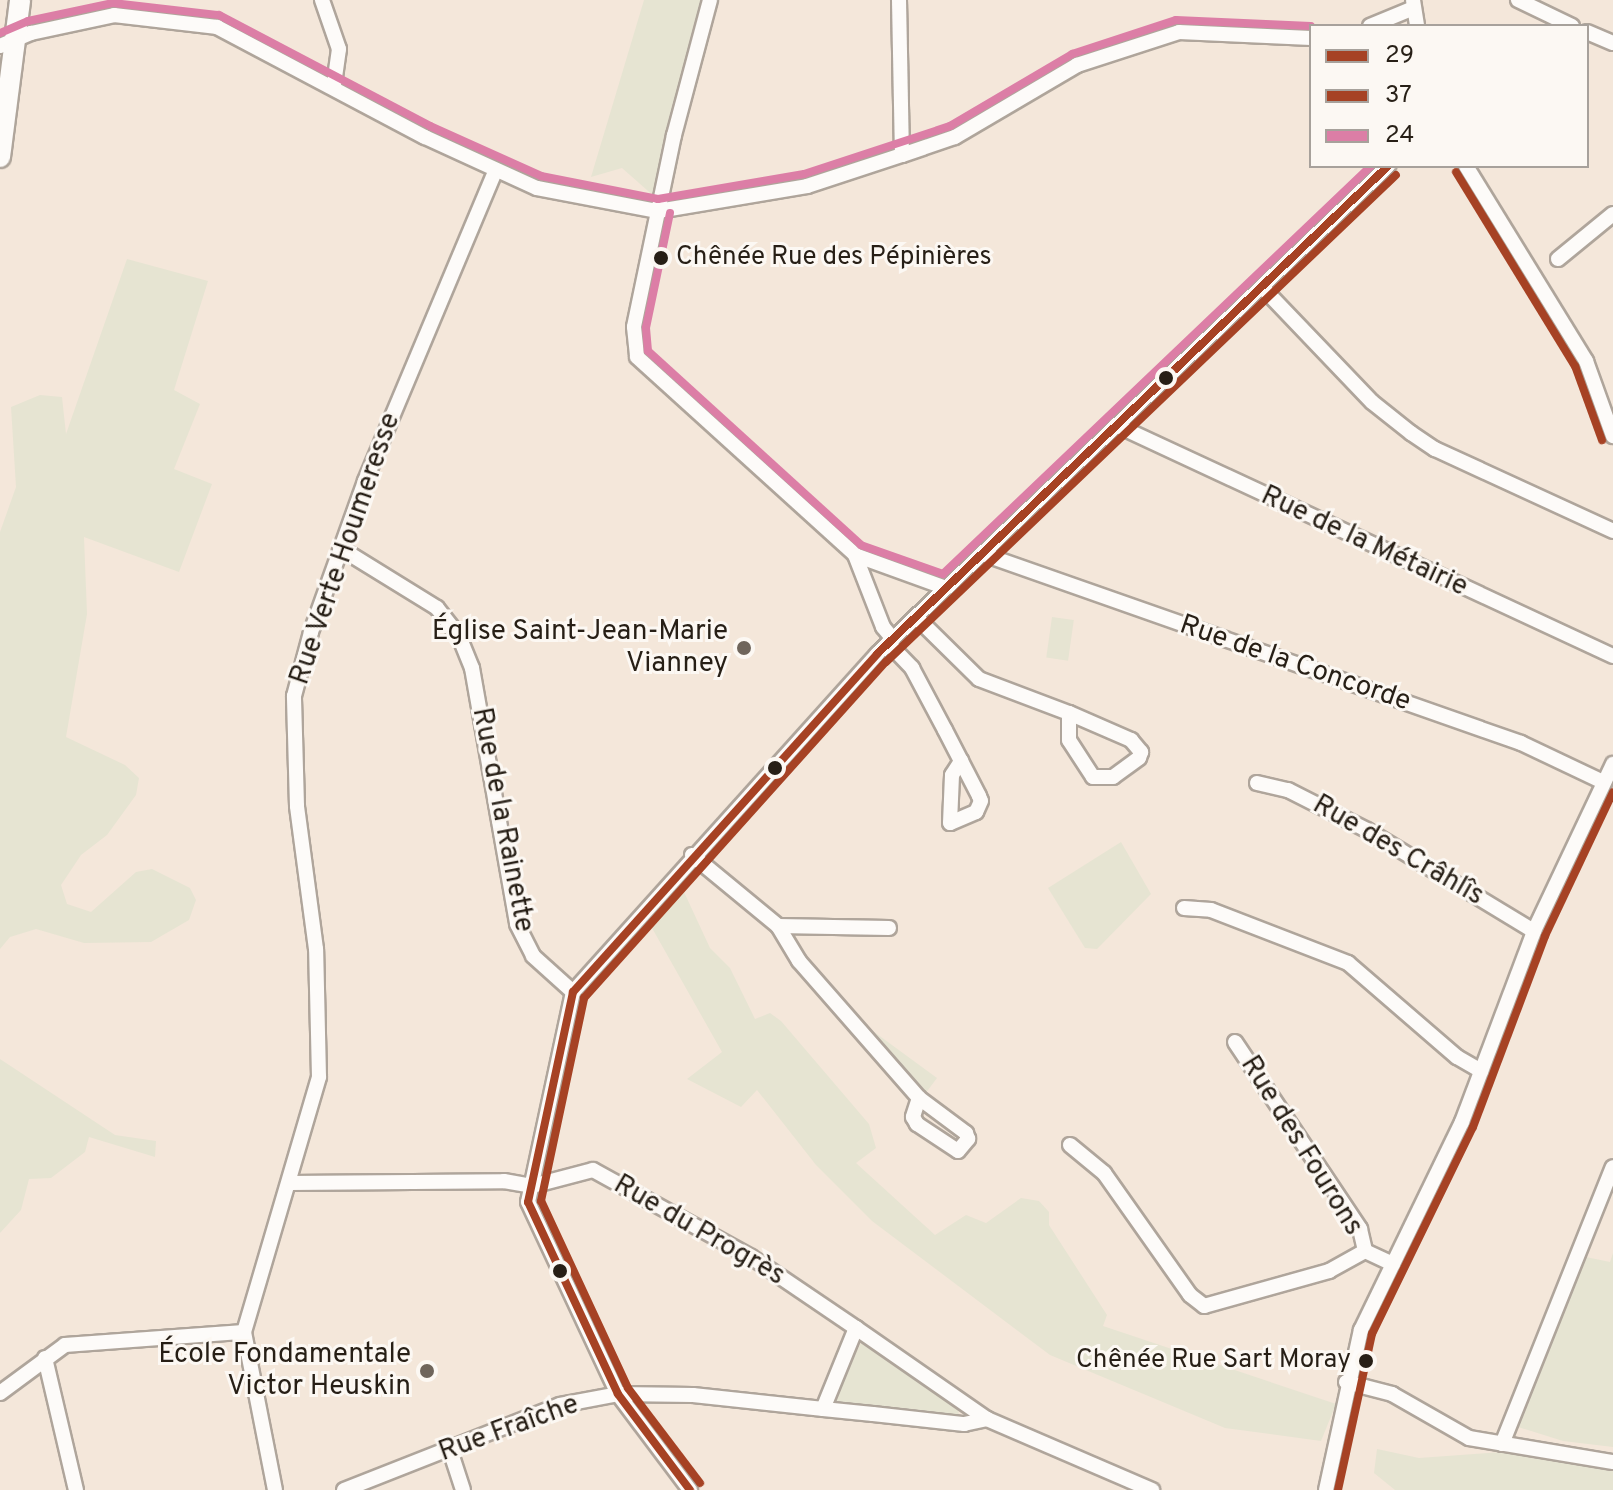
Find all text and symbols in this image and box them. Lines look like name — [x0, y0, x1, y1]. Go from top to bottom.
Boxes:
legend — [1309, 24, 1589, 168]
text: 29 — [1385, 41, 1414, 71]
text: 37 — [1385, 81, 1412, 111]
text: 24 — [1385, 121, 1414, 151]
place label: Chênée Rue des Pépinières — [676, 242, 992, 274]
marker: Chênée Rue des Pépinières — [653, 250, 669, 266]
unlabelled marker — [1158, 370, 1174, 386]
street label: Rue Verte Houmeresse — [283, 408, 409, 690]
street label: Rue de la Métairie — [1255, 479, 1473, 605]
street label: Rue de la Concorde — [1175, 609, 1415, 719]
place label: Église Saint-Jean-Marie Vianney — [432, 615, 728, 681]
marker: Église Saint-Jean-Marie Vianney — [735, 639, 753, 657]
street label: Rue de la Rainette — [464, 705, 540, 935]
unlabelled marker — [767, 760, 783, 776]
street label: Rue des Crâhlîs — [1306, 788, 1490, 914]
street label: Rue des Fourons — [1232, 1050, 1370, 1242]
street label: Rue du Progrès — [607, 1168, 791, 1294]
unlabelled marker — [552, 1263, 568, 1279]
place label: École Fondamentale Victor Heuskin — [158, 1338, 411, 1404]
place label: Chênée Rue Sart Moray — [1076, 1345, 1351, 1377]
marker: Chênée Rue Sart Moray — [1358, 1353, 1374, 1369]
marker: École Fondamentale Victor Heuskin — [418, 1362, 436, 1380]
street label: Rue Fraîche — [434, 1388, 584, 1470]

